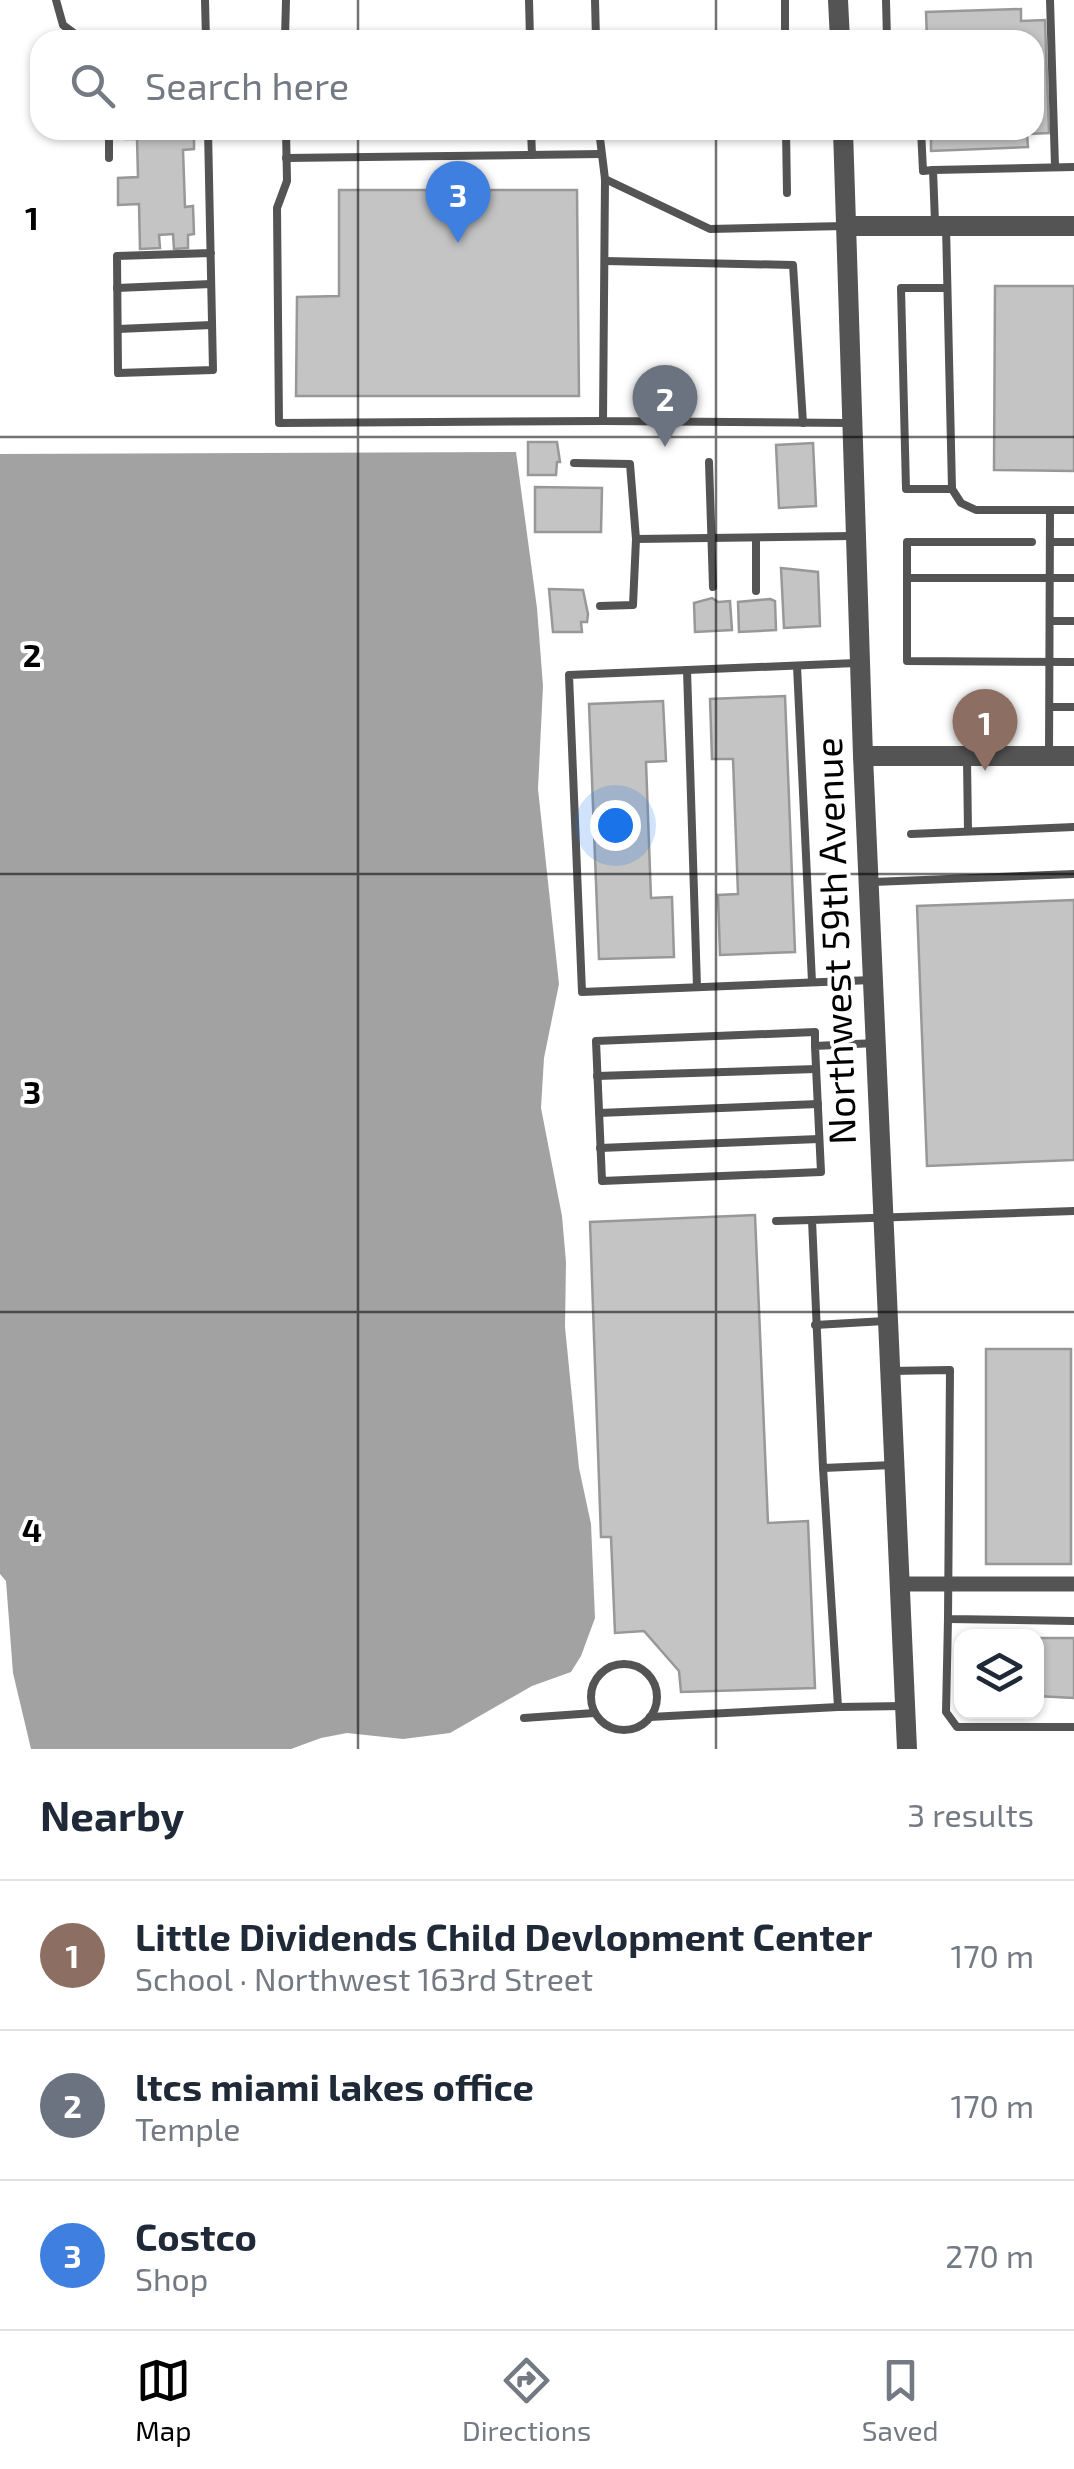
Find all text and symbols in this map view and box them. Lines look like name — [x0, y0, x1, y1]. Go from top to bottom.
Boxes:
search box — [30, 30, 1044, 140]
icon: search — [65, 58, 120, 113]
text: Search here — [145, 62, 349, 108]
pin: 3 — [426, 160, 490, 243]
text: 1 — [25, 198, 39, 236]
pin: 2 — [632, 364, 698, 447]
text: 2 — [23, 635, 41, 673]
pin: 1 — [952, 688, 1018, 771]
street label: Northwest 59th Avenue — [804, 737, 864, 1146]
your location — [590, 800, 641, 851]
text: 3 — [23, 1072, 41, 1110]
text: 4 — [22, 1510, 42, 1548]
map controls — [954, 1629, 1044, 1719]
button: layers — [954, 1629, 1044, 1719]
text: Nearby — [40, 1789, 184, 1839]
text: 3 results — [907, 1795, 1034, 1833]
text: Little Dividends Child Devlopment Center — [135, 1913, 872, 1959]
text: 1 — [66, 1936, 79, 1974]
text: 170 m — [950, 1936, 1034, 1974]
text: School · Northwest 163rd Street — [135, 1959, 593, 1997]
text: ltcs miami lakes office — [135, 2063, 534, 2109]
text: 2 — [63, 2086, 82, 2124]
text: 170 m — [950, 2086, 1034, 2124]
text: Temple — [135, 2109, 240, 2147]
text: Costco — [135, 2213, 257, 2259]
text: 3 — [63, 2236, 82, 2274]
text: 270 m — [945, 2236, 1034, 2274]
text: Shop — [135, 2259, 208, 2297]
tab: Map — [135, 2353, 191, 2447]
tab: Directions — [462, 2353, 591, 2447]
tab: Saved — [862, 2353, 939, 2447]

